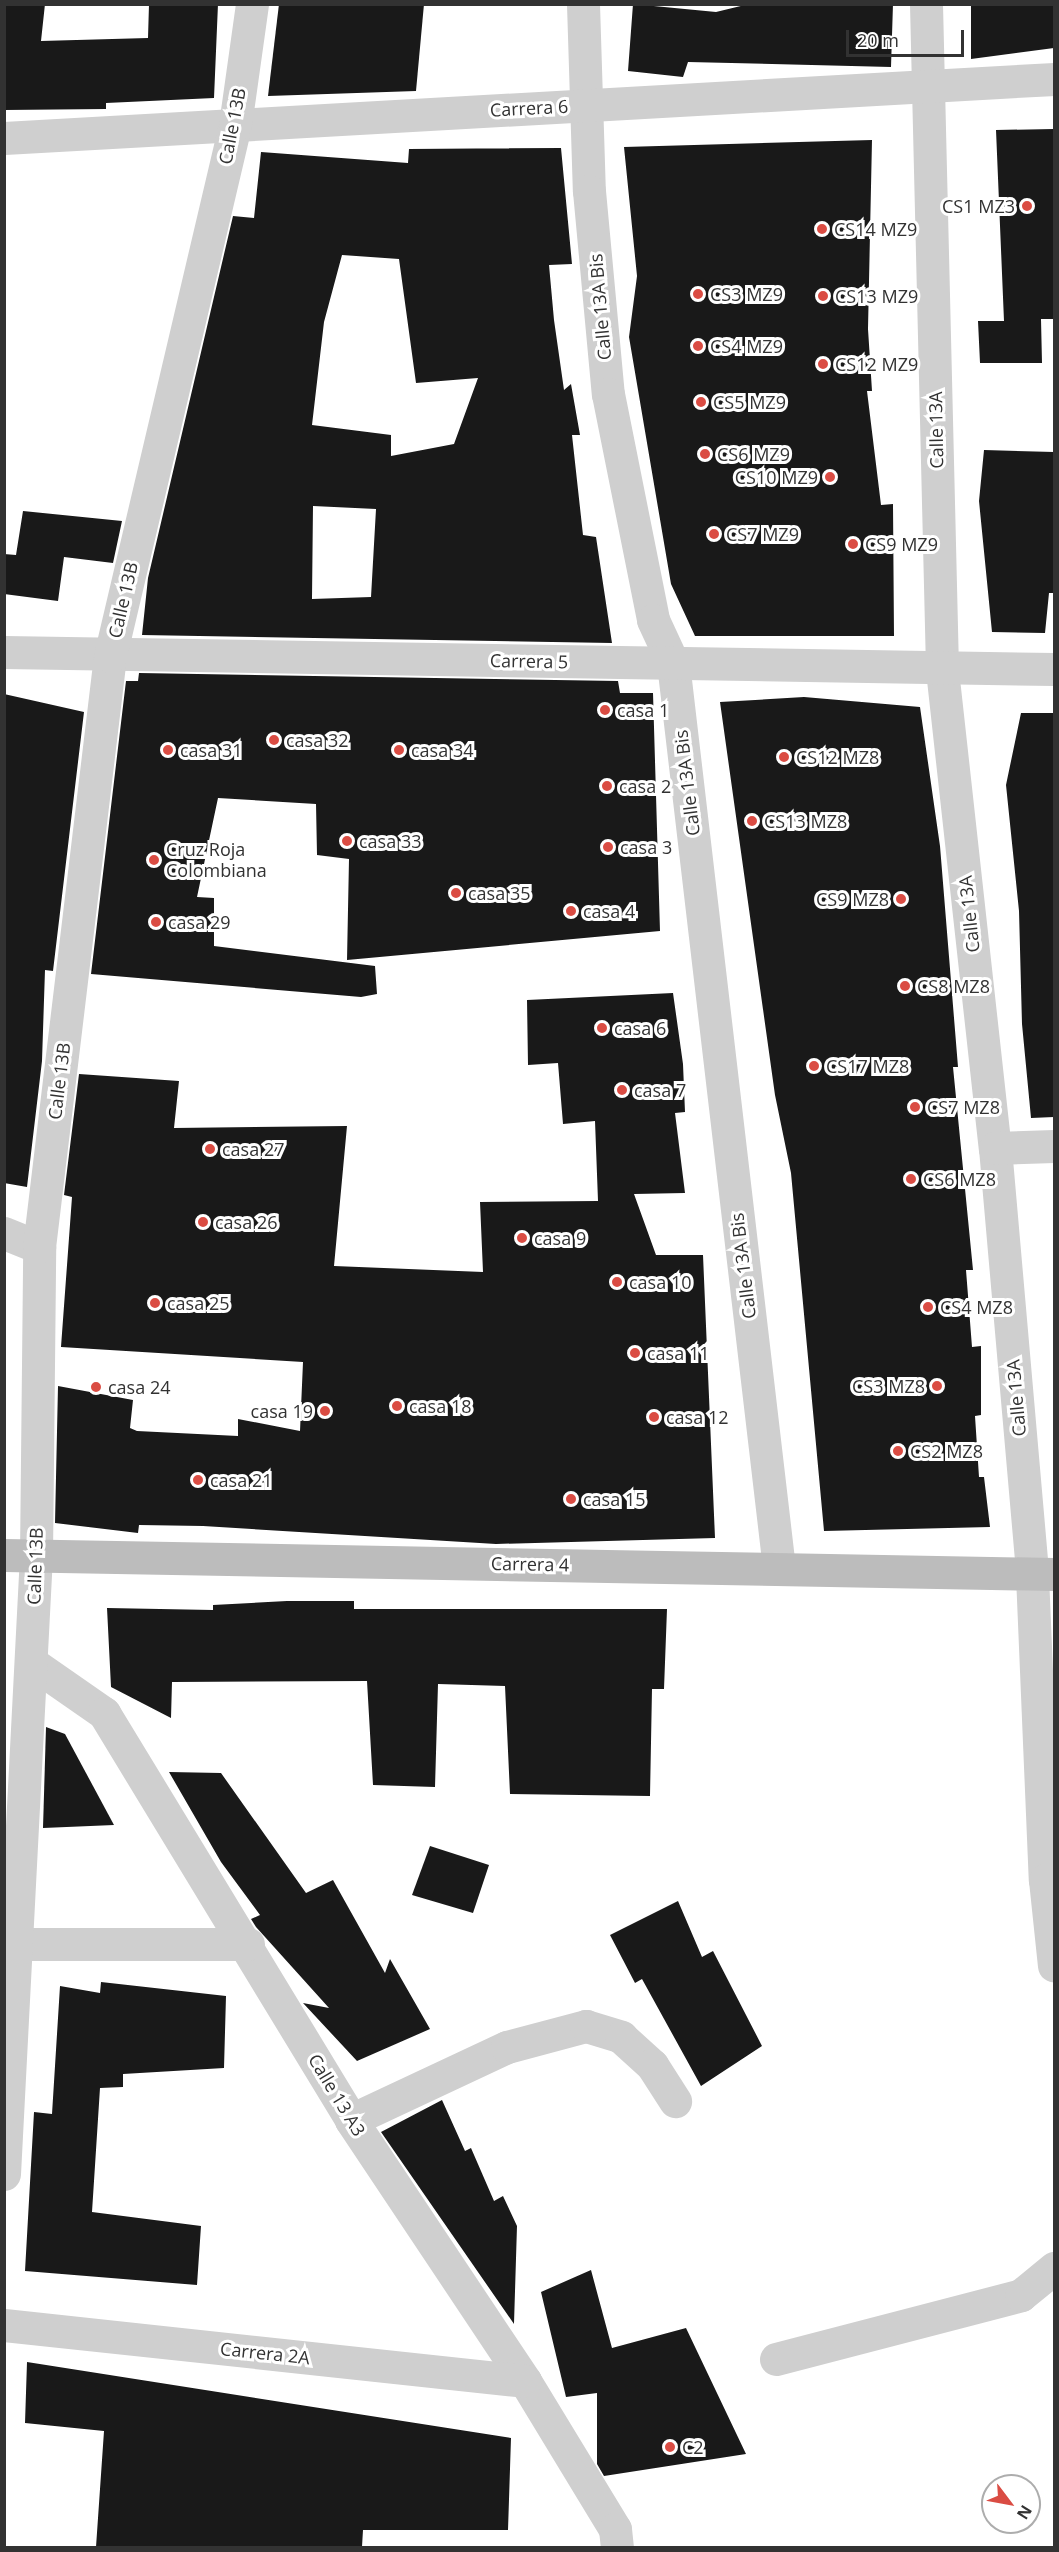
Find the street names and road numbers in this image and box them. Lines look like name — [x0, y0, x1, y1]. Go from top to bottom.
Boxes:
street label: Calle 13B — [214, 86, 250, 166]
street label: Carrera 6 — [489, 95, 569, 121]
street label: Calle 13A Bis — [585, 253, 615, 361]
street label: Calle 13A — [925, 391, 947, 469]
street label: Calle 13B — [104, 560, 142, 640]
street label: Carrera 5 — [490, 650, 568, 672]
street label: Calle 13A Bis — [670, 729, 704, 837]
street label: Calle 13A — [954, 874, 984, 954]
street label: Calle 13B — [44, 1041, 74, 1121]
street label: Calle 13A Bis — [726, 1212, 760, 1320]
street label: Calle 13A — [1002, 1359, 1030, 1437]
street label: Calle 13B — [23, 1527, 47, 1605]
street label: Carrera 4 — [491, 1553, 569, 1575]
street label: Calle 13 A3 — [304, 2050, 370, 2140]
street label: Carrera 2A — [219, 2338, 311, 2368]

